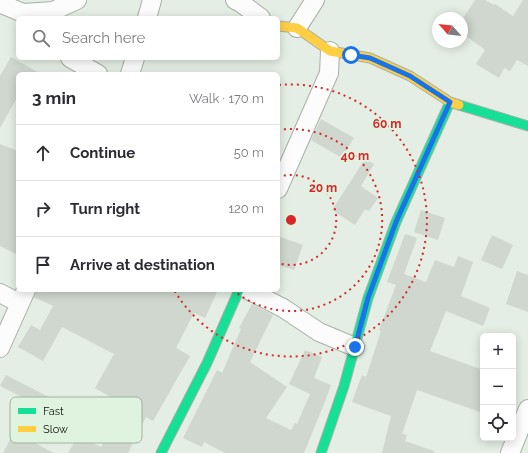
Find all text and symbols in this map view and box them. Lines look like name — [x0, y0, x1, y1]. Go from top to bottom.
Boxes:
north arrow — [432, 12, 468, 48]
search box — [16, 16, 280, 60]
icon: search — [30, 27, 52, 49]
text: Search here — [62, 29, 145, 47]
route start — [342, 46, 360, 64]
text: 3 min — [32, 88, 76, 108]
text: Walk · 170 m — [189, 91, 264, 106]
text: 60 m — [373, 117, 401, 131]
icon: ahead — [32, 142, 54, 164]
text: Continue — [70, 144, 135, 162]
text: 50 m — [234, 145, 264, 160]
text: 40 m — [341, 149, 369, 163]
text: 20 m — [309, 181, 337, 195]
icon: right — [32, 198, 54, 220]
text: Turn right — [70, 200, 140, 218]
text: 120 m — [228, 201, 264, 216]
centre of rings — [284, 213, 298, 227]
icon: arrive — [32, 254, 54, 276]
text: Arrive at destination — [70, 256, 215, 274]
map controls — [480, 333, 516, 441]
button: + — [480, 333, 516, 369]
route end — [346, 338, 364, 356]
button: − — [480, 369, 516, 405]
legend — [10, 397, 142, 443]
text: Fast — [43, 405, 64, 418]
button: locate — [480, 405, 516, 441]
text: Slow — [43, 423, 68, 436]

